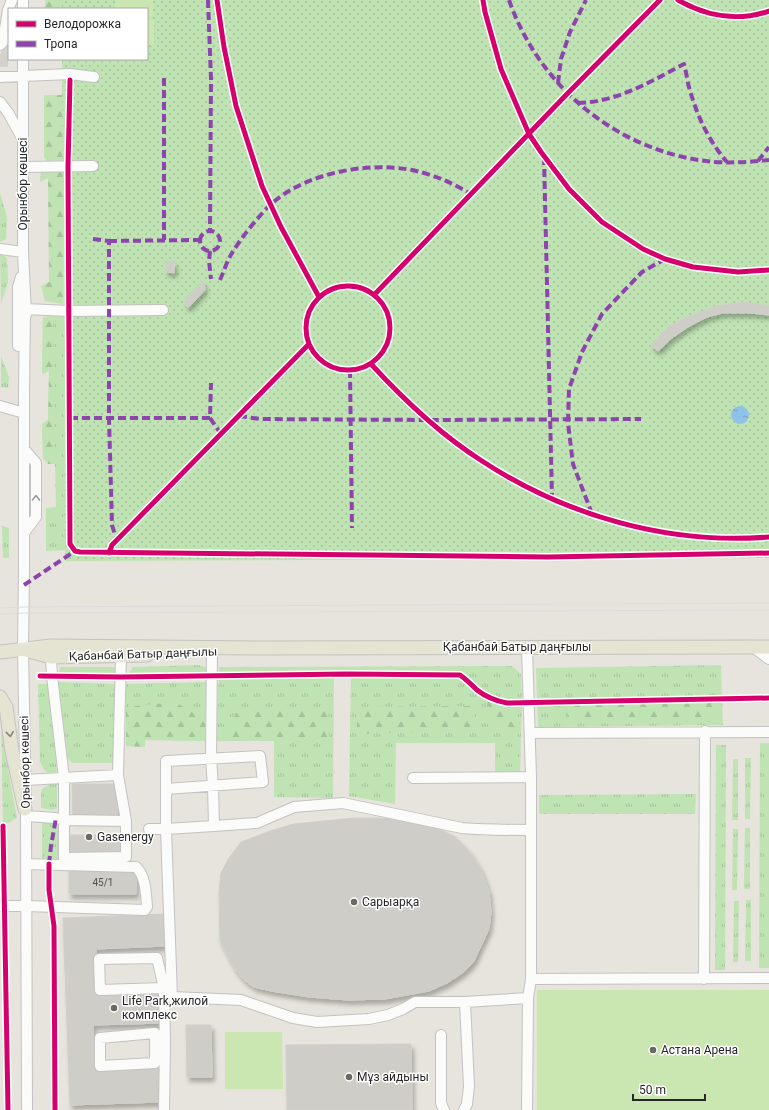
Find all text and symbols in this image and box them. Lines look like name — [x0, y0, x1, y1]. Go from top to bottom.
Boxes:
legend — [8, 8, 148, 60]
text: Велодорожка — [44, 17, 121, 31]
text: Тропа — [44, 37, 78, 51]
street label: Орынбор көшесі — [16, 137, 30, 230]
one-way arrow — [32, 495, 40, 501]
street label: Қабанбай Батыр даңғылы — [443, 640, 591, 654]
street label: Қабанбай Батыр даңғылы — [69, 644, 217, 664]
street label: Орынбор көшесі — [17, 715, 33, 809]
one-way arrow — [5, 731, 14, 737]
place label: Gasenergy — [97, 830, 154, 844]
marker: Gasenergy — [84, 832, 94, 842]
house number: 45/1 — [93, 877, 114, 888]
place label: Сарыарқа — [362, 895, 419, 909]
marker: Сарыарқа — [349, 897, 359, 907]
place label: Life Park,жилой комплекс — [122, 994, 208, 1022]
marker: Life Park,жилой комплекс — [109, 1003, 119, 1013]
place label: Астана Арена — [661, 1043, 738, 1057]
marker: Астана Арена — [648, 1045, 658, 1055]
place label: Мұз айдыны — [357, 1070, 429, 1084]
marker: Мұз айдыны — [344, 1072, 354, 1082]
scale bar — [633, 1076, 705, 1102]
text: 50 m — [639, 1083, 666, 1097]

